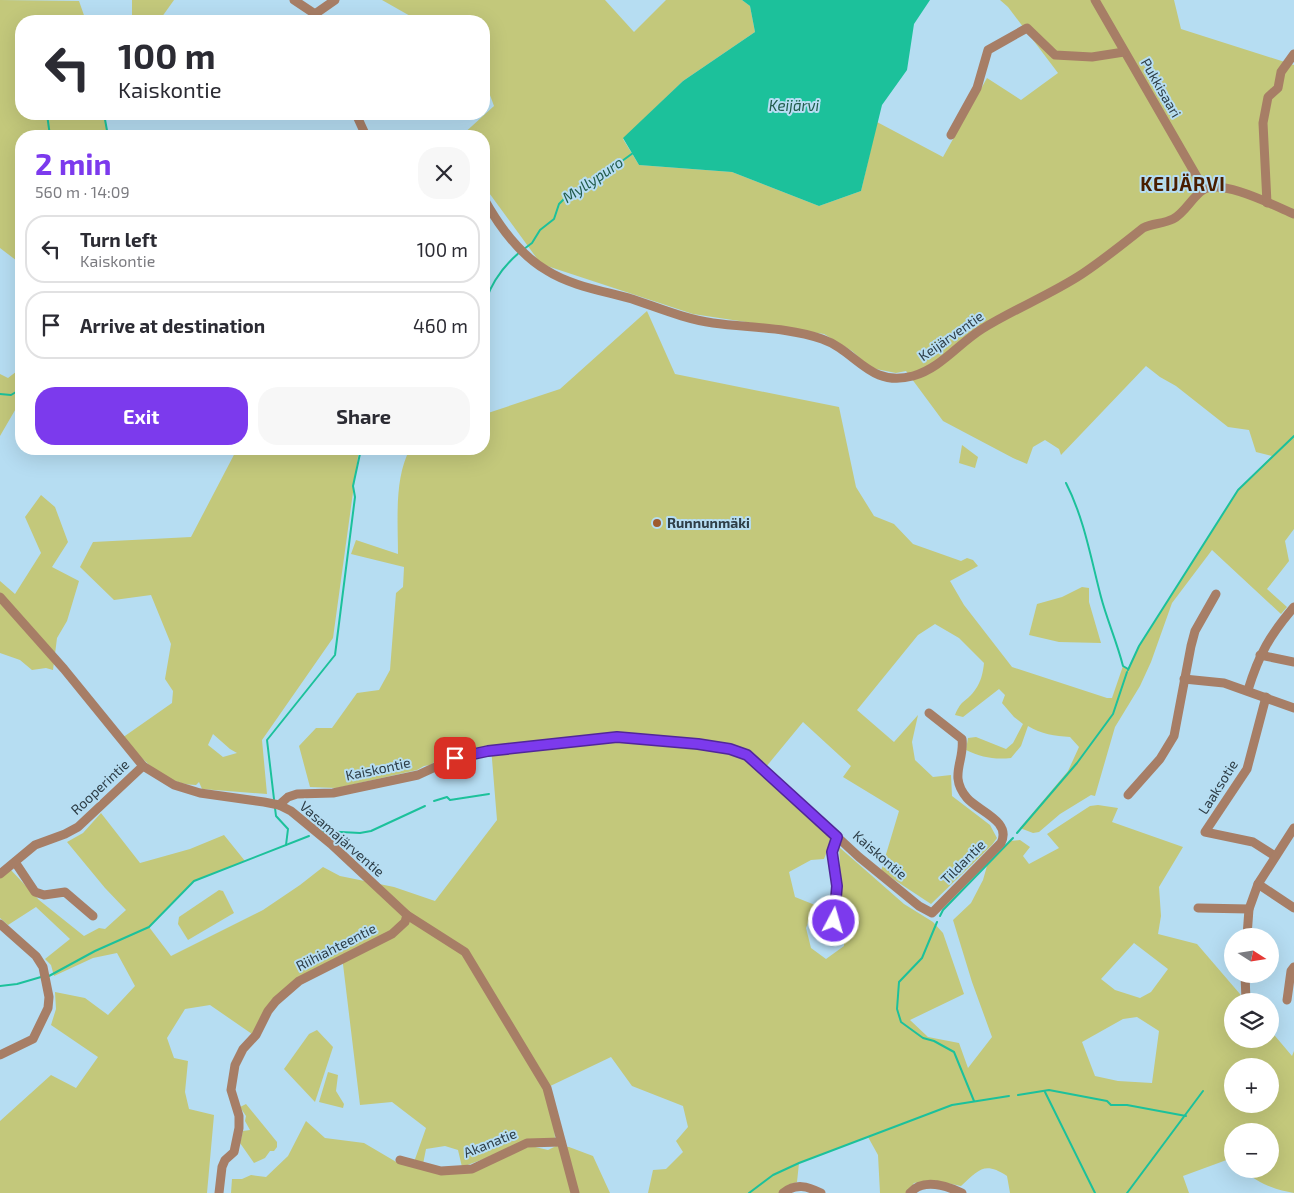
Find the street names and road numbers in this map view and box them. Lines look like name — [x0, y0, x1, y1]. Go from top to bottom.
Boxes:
street label: Pukkisaari — [1138, 55, 1185, 120]
street label: Keijärventie — [915, 307, 986, 364]
street label: Kaiskontie — [344, 753, 412, 784]
street label: Rooperintie — [67, 755, 132, 818]
street label: Laaksotie — [1194, 756, 1241, 817]
street label: Vasamajärventie — [296, 797, 388, 880]
street label: Kaiskontie — [850, 827, 911, 883]
street label: Tildantie — [937, 836, 988, 887]
street label: Riihiahteentie — [293, 919, 379, 974]
street label: Akanatie — [461, 1124, 519, 1161]

